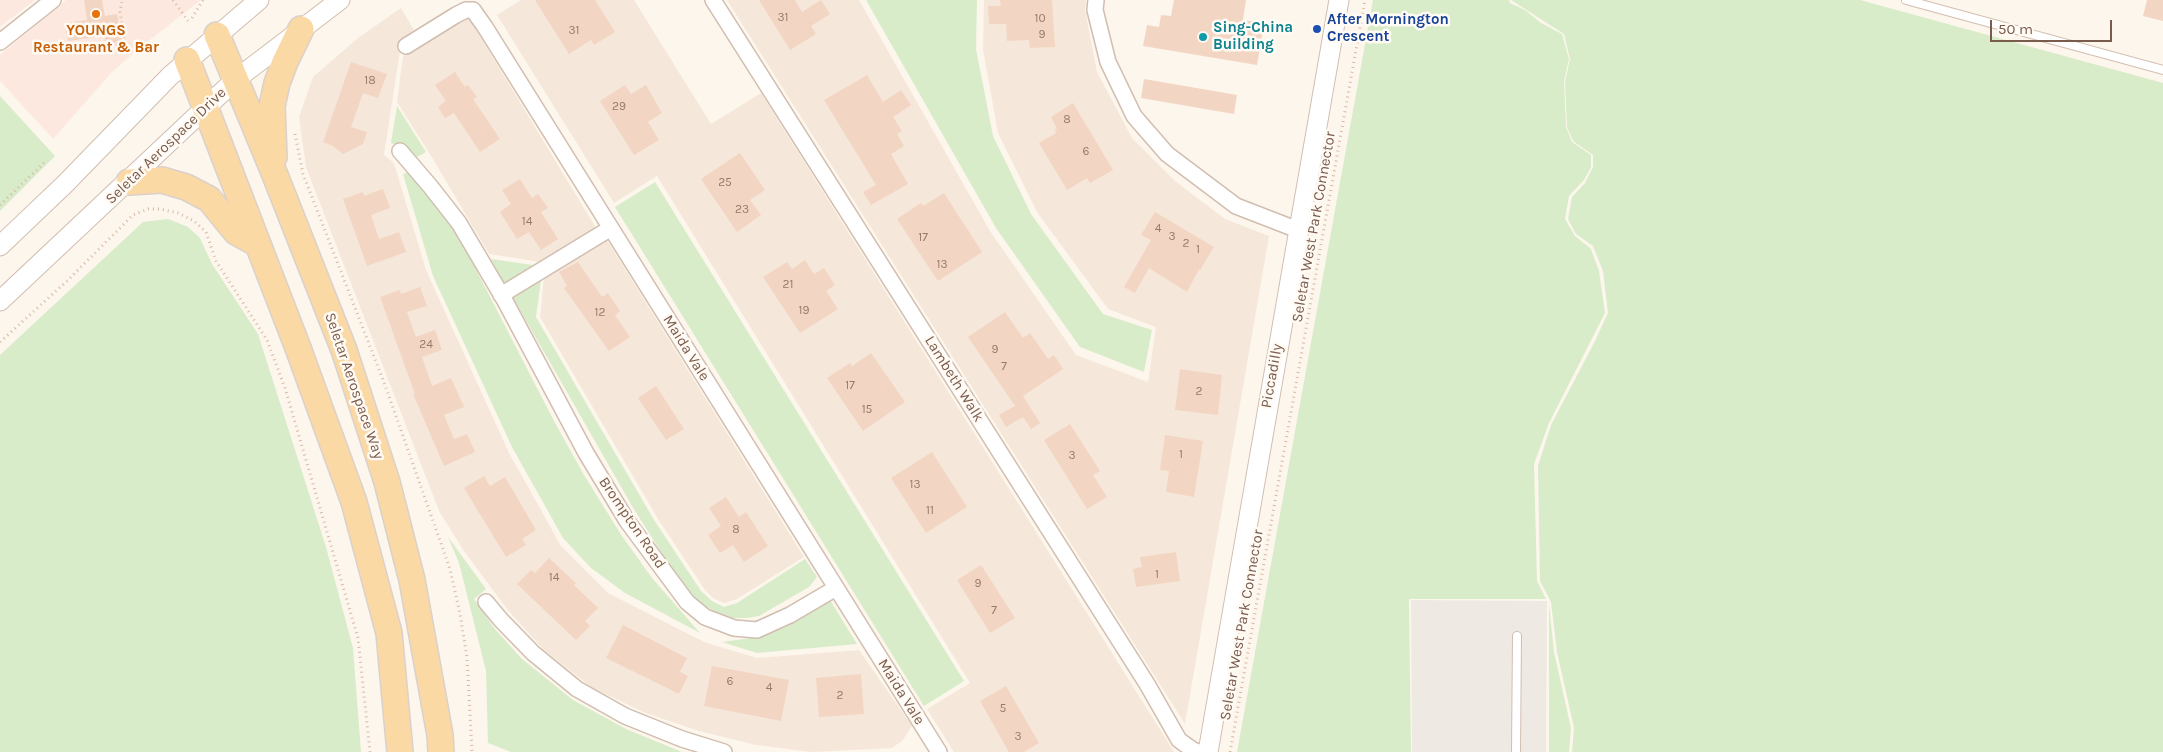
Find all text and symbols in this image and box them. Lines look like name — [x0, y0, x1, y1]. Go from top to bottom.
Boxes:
marker: YOUNGS Restaurant & Bar — [90, 8, 102, 20]
scale bar — [1993, 10, 2116, 42]
house number: 31 — [777, 11, 789, 25]
place label: After Mornington Crescent — [1327, 11, 1449, 46]
house number: 10 — [1034, 12, 1046, 26]
place label: Sing-China Building — [1213, 19, 1293, 54]
text: 50 m — [1998, 20, 2033, 38]
place label: YOUNGS Restaurant & Bar — [33, 22, 159, 57]
marker: After Mornington Crescent — [1311, 23, 1323, 35]
house number: 31 — [568, 24, 580, 38]
house number: 9 — [1039, 28, 1045, 42]
marker: Sing-China Building — [1197, 31, 1209, 43]
house number: 18 — [364, 74, 376, 88]
street label: Seletar Aerospace Drive — [102, 84, 230, 208]
house number: 29 — [612, 100, 626, 114]
house number: 8 — [1063, 113, 1071, 127]
street label: Seletar West Park Connector — [1288, 130, 1340, 324]
house number: 6 — [1083, 145, 1089, 159]
house number: 25 — [718, 176, 732, 190]
house number: 23 — [735, 203, 749, 217]
house number: 14 — [522, 215, 532, 229]
house number: 4 — [1155, 222, 1161, 236]
house number: 3 — [1168, 230, 1176, 244]
house number: 17 — [918, 231, 928, 245]
house number: 2 — [1183, 237, 1189, 251]
house number: 1 — [1196, 243, 1200, 257]
house number: 13 — [936, 258, 948, 272]
house number: 21 — [783, 278, 793, 292]
house number: 19 — [799, 304, 809, 318]
house number: 12 — [595, 306, 605, 320]
street label: Seletar Aerospace Way — [320, 310, 388, 462]
street label: Maida Vale — [659, 312, 713, 384]
street label: Lambeth Walk — [920, 333, 988, 425]
house number: 24 — [419, 338, 433, 352]
street label: Piccadilly — [1257, 342, 1287, 410]
house number: 9 — [992, 343, 998, 357]
house number: 7 — [1001, 360, 1007, 374]
house number: 17 — [845, 379, 855, 393]
house number: 2 — [1196, 385, 1202, 399]
house number: 15 — [862, 403, 872, 417]
house number: 1 — [1179, 448, 1183, 462]
house number: 3 — [1068, 449, 1076, 463]
street label: Brompton Road — [595, 474, 669, 572]
house number: 13 — [909, 478, 921, 492]
house number: 11 — [926, 504, 934, 518]
house number: 8 — [732, 523, 740, 537]
street label: Seletar West Park Connector — [1216, 528, 1268, 722]
house number: 1 — [1155, 568, 1159, 582]
house number: 14 — [549, 571, 559, 585]
house number: 9 — [975, 577, 981, 591]
house number: 7 — [991, 604, 997, 618]
street label: Maida Vale — [874, 656, 928, 728]
house number: 6 — [727, 675, 733, 689]
house number: 4 — [766, 681, 772, 695]
house number: 2 — [837, 689, 843, 703]
house number: 5 — [1000, 702, 1006, 716]
house number: 3 — [1014, 730, 1022, 744]

